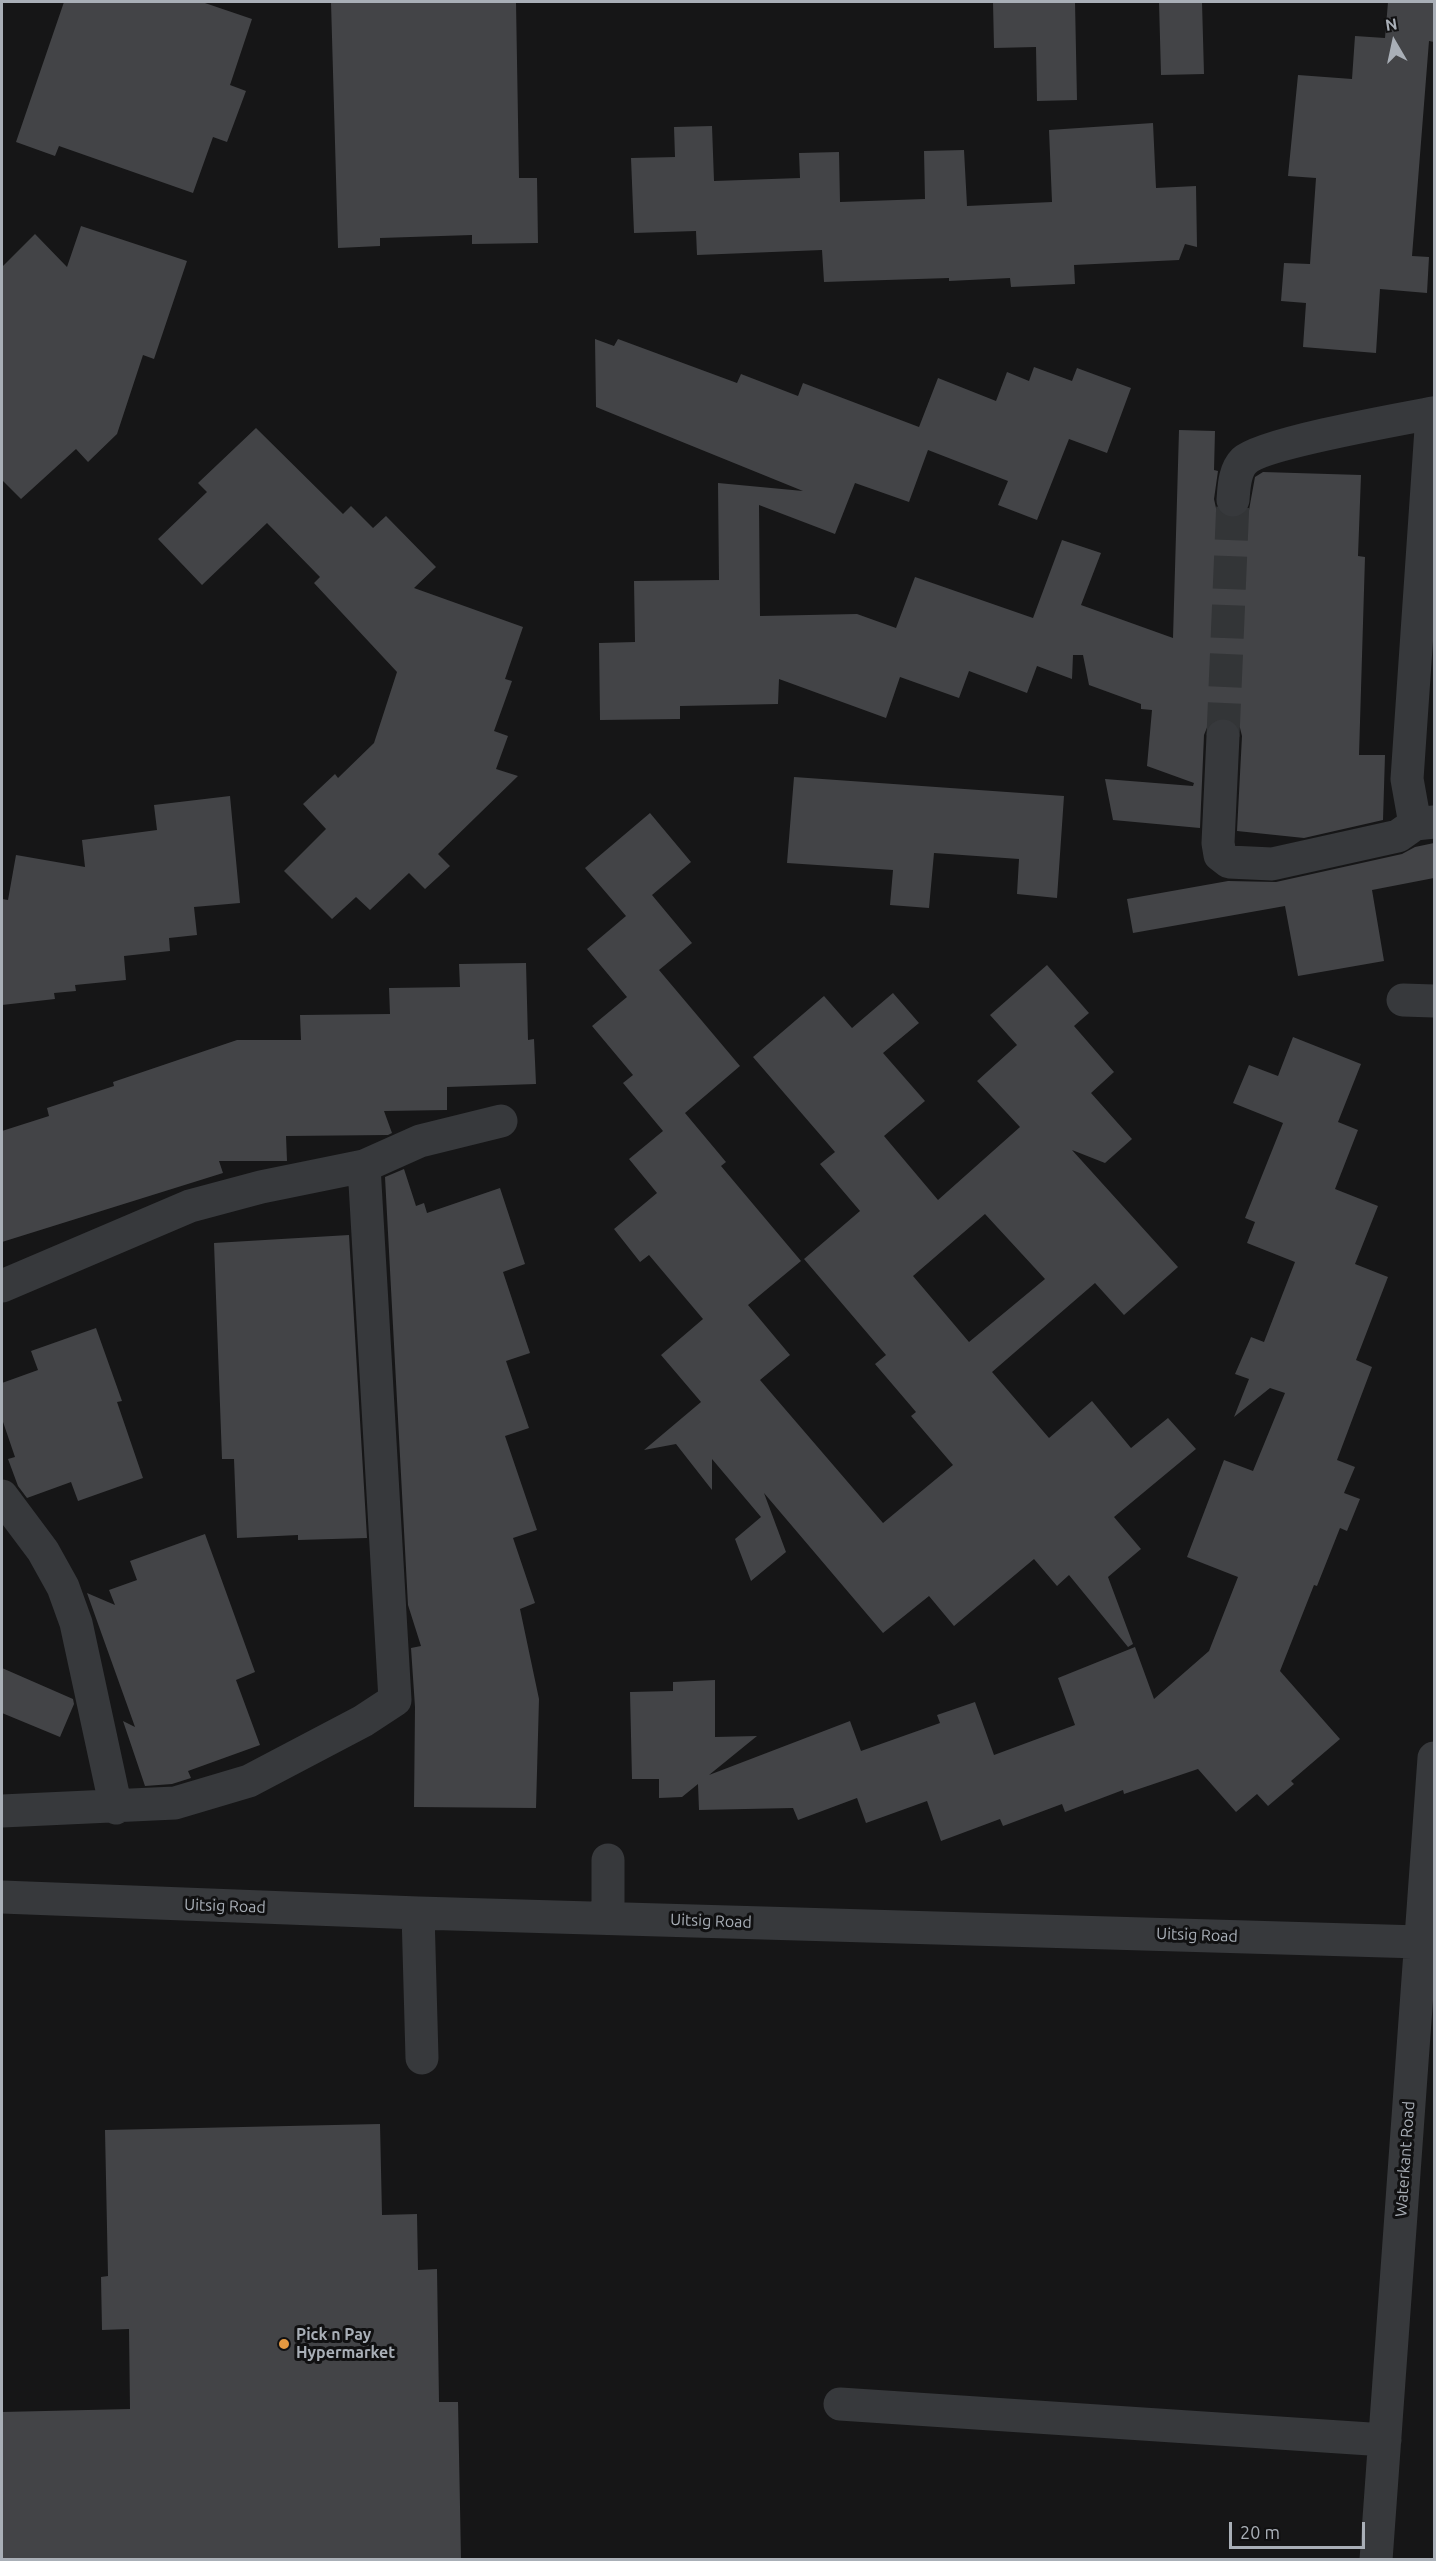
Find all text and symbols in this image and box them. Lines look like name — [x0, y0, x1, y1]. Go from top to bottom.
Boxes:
north arrow — [1364, 12, 1424, 72]
text: N — [1384, 14, 1398, 34]
street label: Uitsig Road — [184, 1895, 266, 1917]
street label: Uitsig Road — [670, 1910, 752, 1932]
street label: Uitsig Road — [1156, 1924, 1238, 1946]
street label: Waterkant Road — [1391, 2100, 1419, 2218]
place label: Pick n Pay Hypermarket — [296, 2325, 395, 2363]
marker: Pick n Pay Hypermarket — [277, 2337, 291, 2351]
scale bar — [1232, 2510, 1368, 2548]
text: 20 m — [1240, 2522, 1280, 2542]

